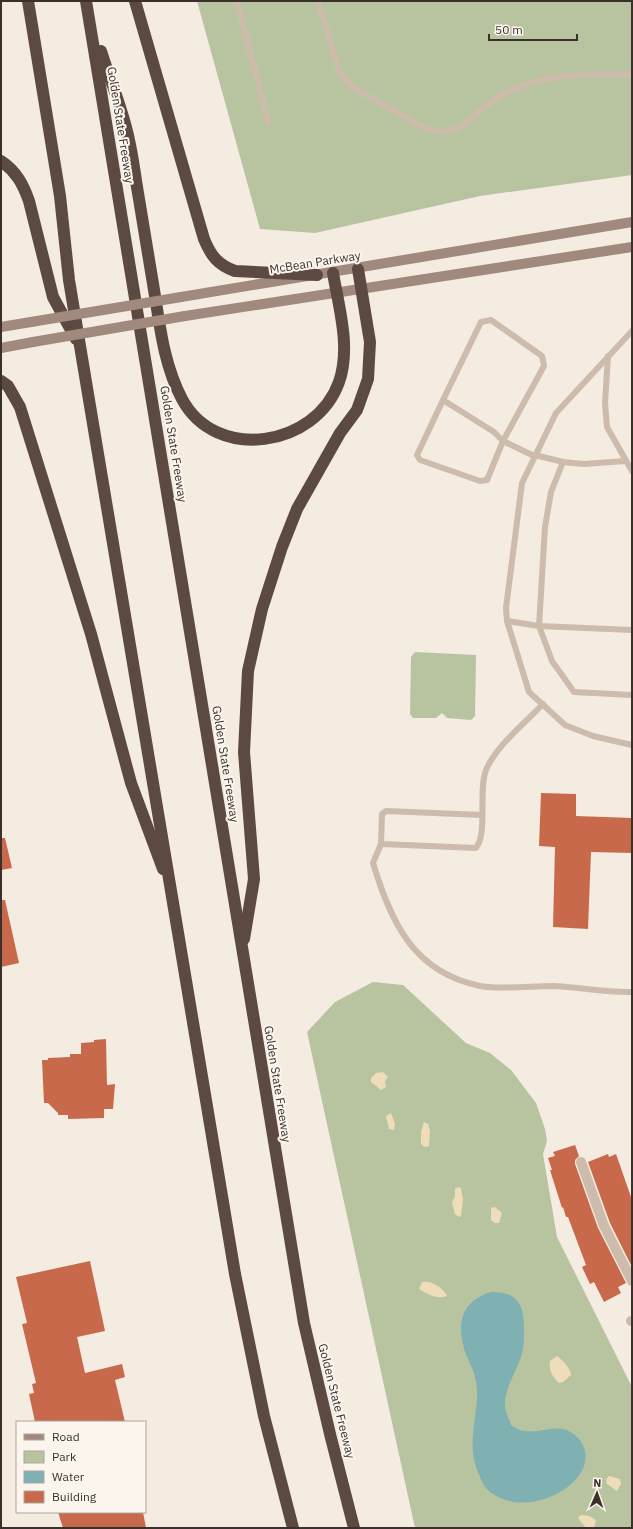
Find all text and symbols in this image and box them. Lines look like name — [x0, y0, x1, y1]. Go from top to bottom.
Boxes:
scale bar — [489, 16, 577, 42]
text: 50 m — [495, 22, 523, 37]
street label: Golden State Freeway — [104, 66, 138, 184]
street label: McBean Parkway — [268, 247, 362, 277]
street label: Golden State Freeway — [157, 385, 191, 503]
street label: Golden State Freeway — [209, 705, 243, 823]
street label: Golden State Freeway — [261, 1025, 295, 1143]
street label: Golden State Freeway — [315, 1342, 359, 1460]
legend — [16, 1421, 146, 1513]
text: Road — [52, 1429, 80, 1444]
text: Park — [52, 1449, 77, 1464]
text: Water — [52, 1469, 85, 1484]
north arrow — [577, 1473, 617, 1513]
text: N — [593, 1476, 602, 1490]
text: Building — [52, 1489, 97, 1504]

